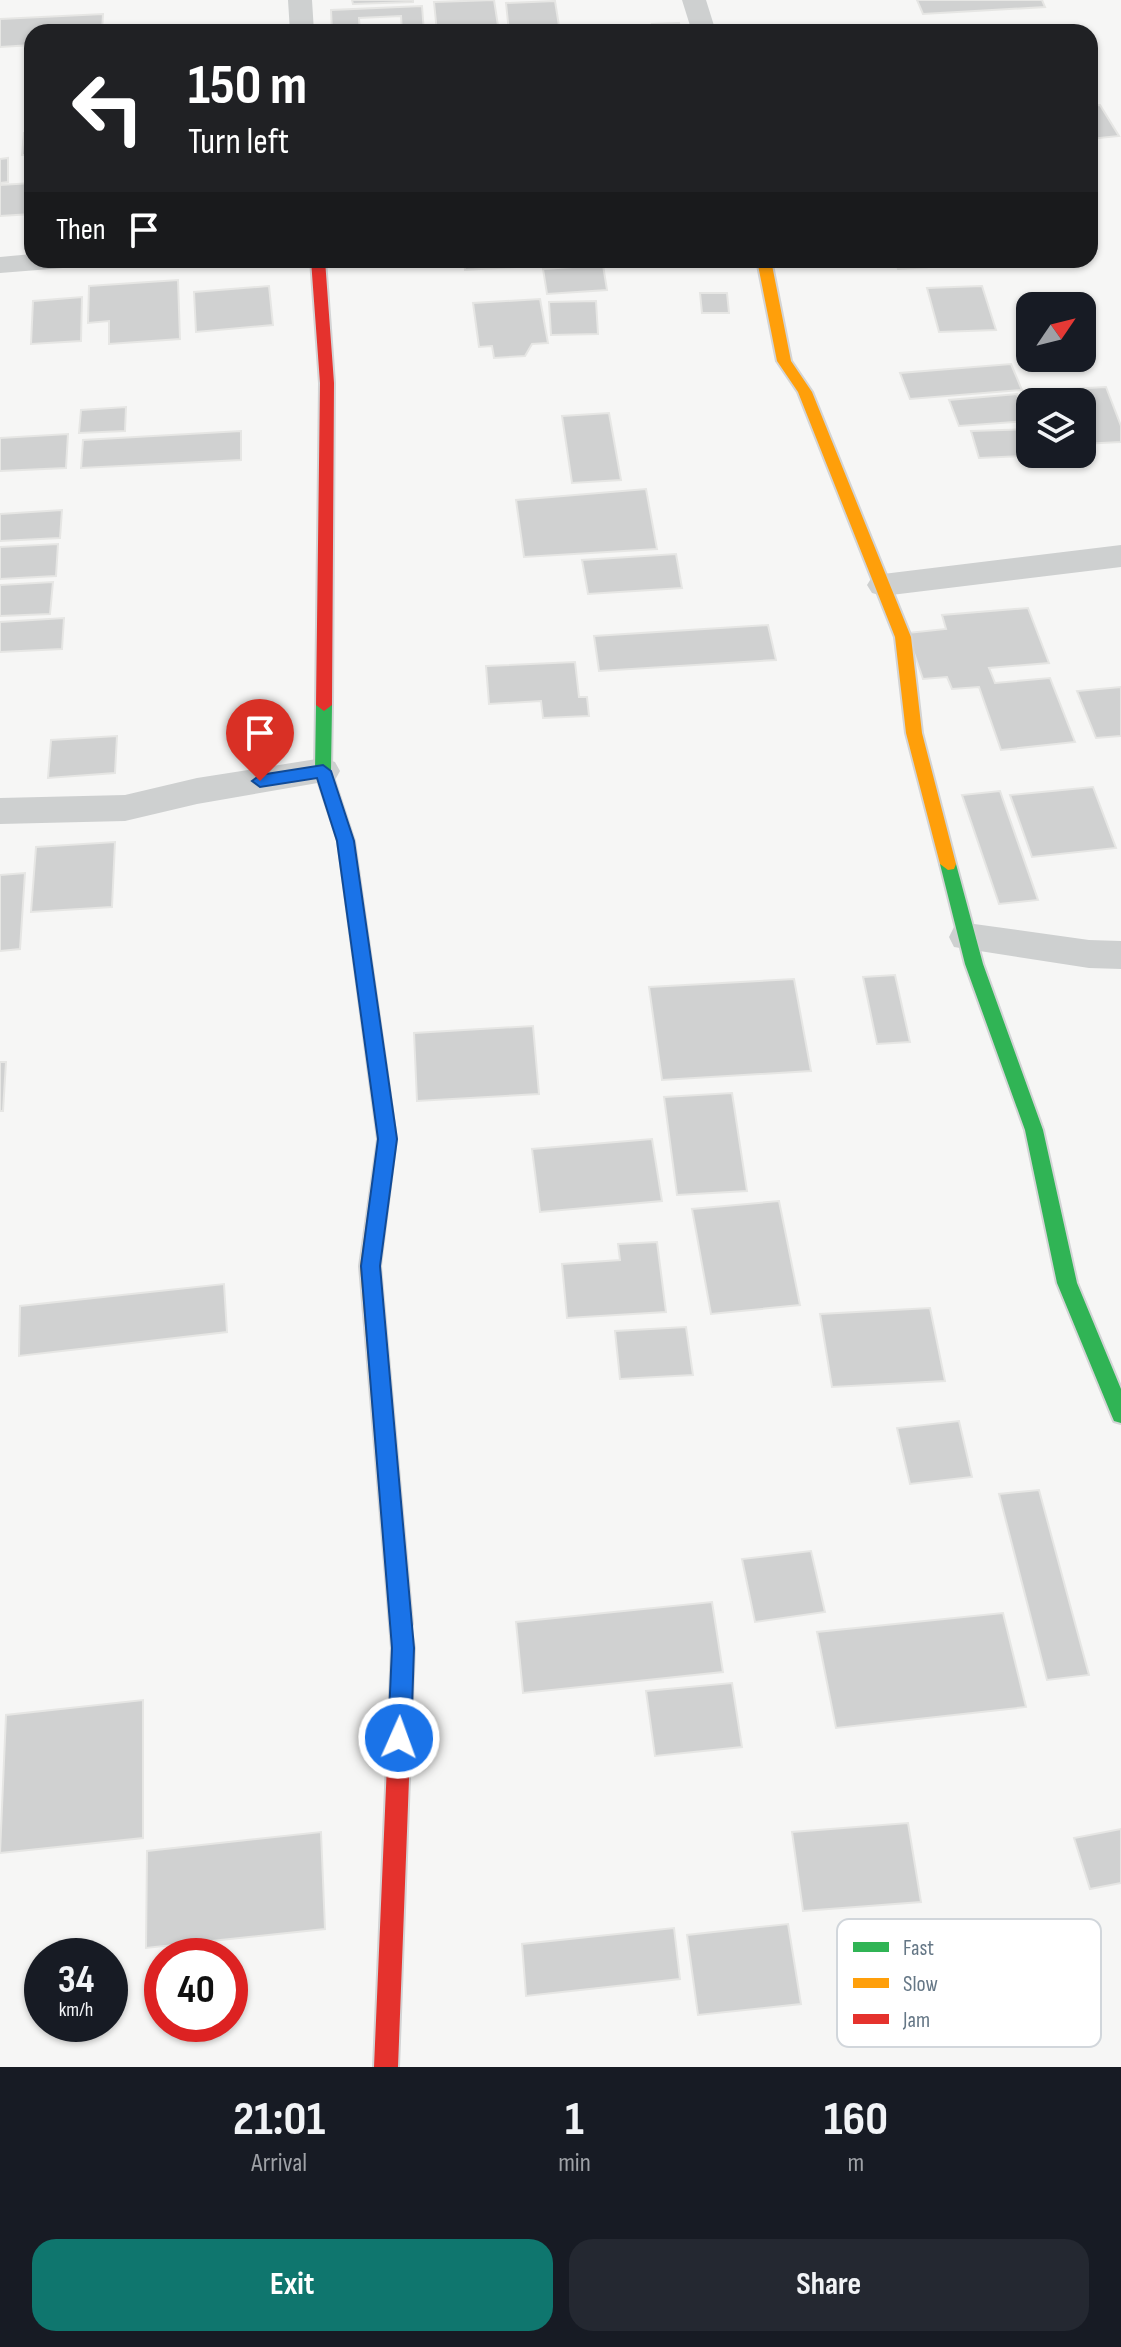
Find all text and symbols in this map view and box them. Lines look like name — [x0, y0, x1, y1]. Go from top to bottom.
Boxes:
text: 150 m — [188, 53, 307, 120]
icon: left — [56, 56, 160, 160]
text: Turn left — [188, 121, 289, 164]
icon: arrive — [122, 208, 166, 252]
text: Then — [56, 212, 106, 248]
north arrow — [1016, 292, 1096, 372]
map controls — [1016, 292, 1096, 468]
button: layers — [1016, 388, 1096, 468]
pin — [226, 699, 294, 781]
icon: arrive — [238, 711, 282, 755]
position arrow — [357, 1696, 441, 1780]
legend — [837, 1919, 1101, 2047]
text: Fast — [903, 1935, 934, 1962]
speed limit sign: 40 — [144, 1938, 248, 2042]
text: 34 — [58, 1956, 94, 2004]
text: Slow — [903, 1971, 938, 1998]
text: km/h — [59, 1998, 93, 2022]
text: Jam — [902, 2007, 930, 2034]
text: 21:01 — [233, 2091, 325, 2148]
text: 1 — [565, 2091, 584, 2148]
text: 160 — [824, 2091, 888, 2148]
text: Arrival — [251, 2148, 307, 2179]
text: min — [558, 2148, 591, 2179]
text: m — [848, 2148, 864, 2179]
button: Exit — [32, 2239, 553, 2331]
button: Share — [569, 2239, 1089, 2331]

